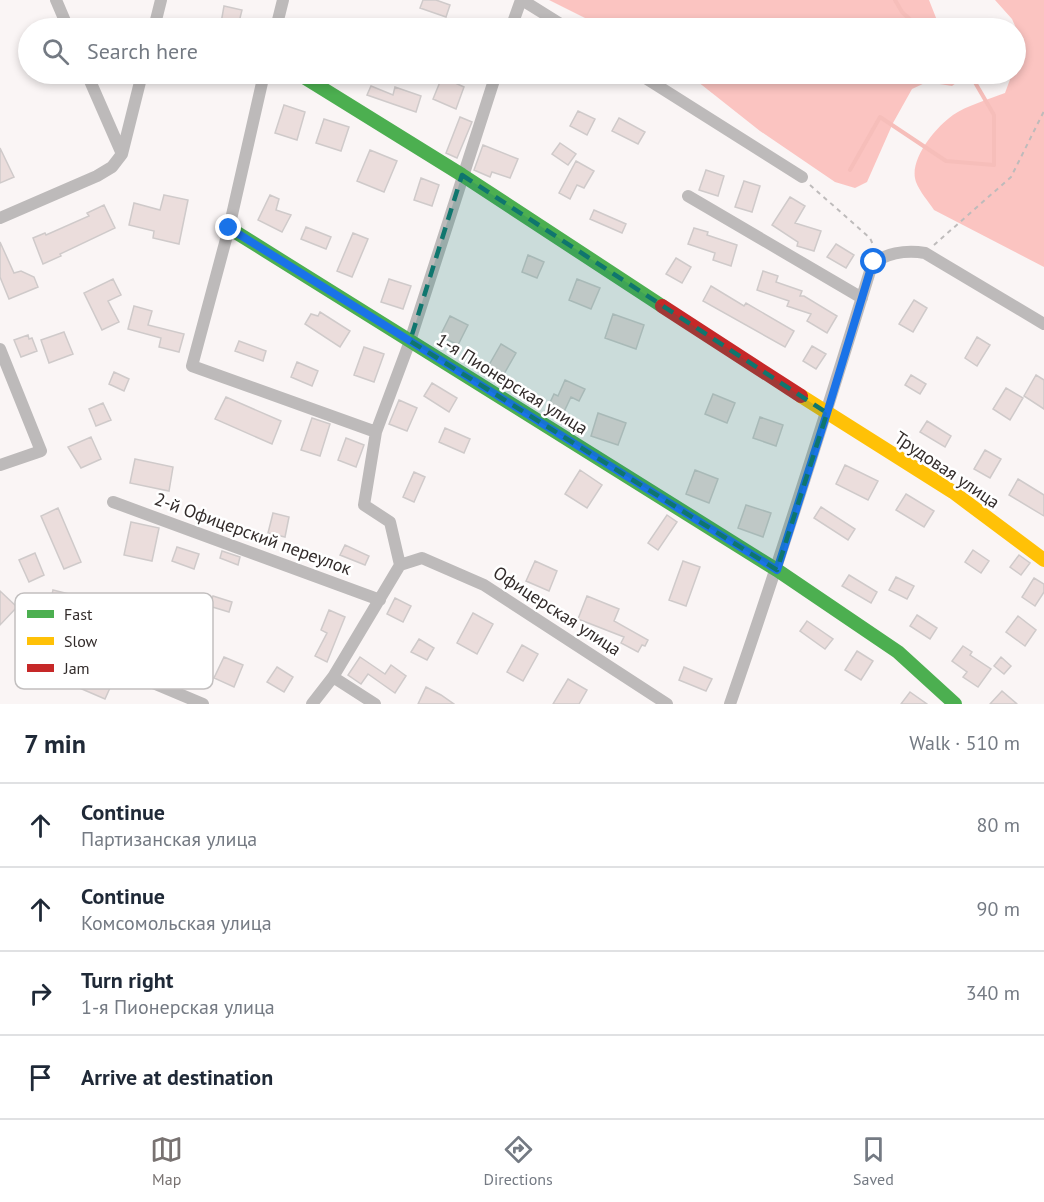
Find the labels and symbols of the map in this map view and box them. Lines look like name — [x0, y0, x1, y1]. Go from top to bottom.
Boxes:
route end — [215, 214, 241, 240]
route start — [860, 248, 886, 274]
street label: 1-я Пионерская улица — [432, 328, 592, 440]
street label: Трудовая улица — [890, 426, 1004, 513]
street label: 2-й Офицерский переулок — [151, 487, 355, 580]
street label: Офицерская улица — [489, 561, 626, 661]
legend — [15, 593, 213, 689]
text: Fast — [64, 604, 93, 624]
text: Slow — [64, 631, 98, 651]
text: Jam — [63, 658, 90, 678]

